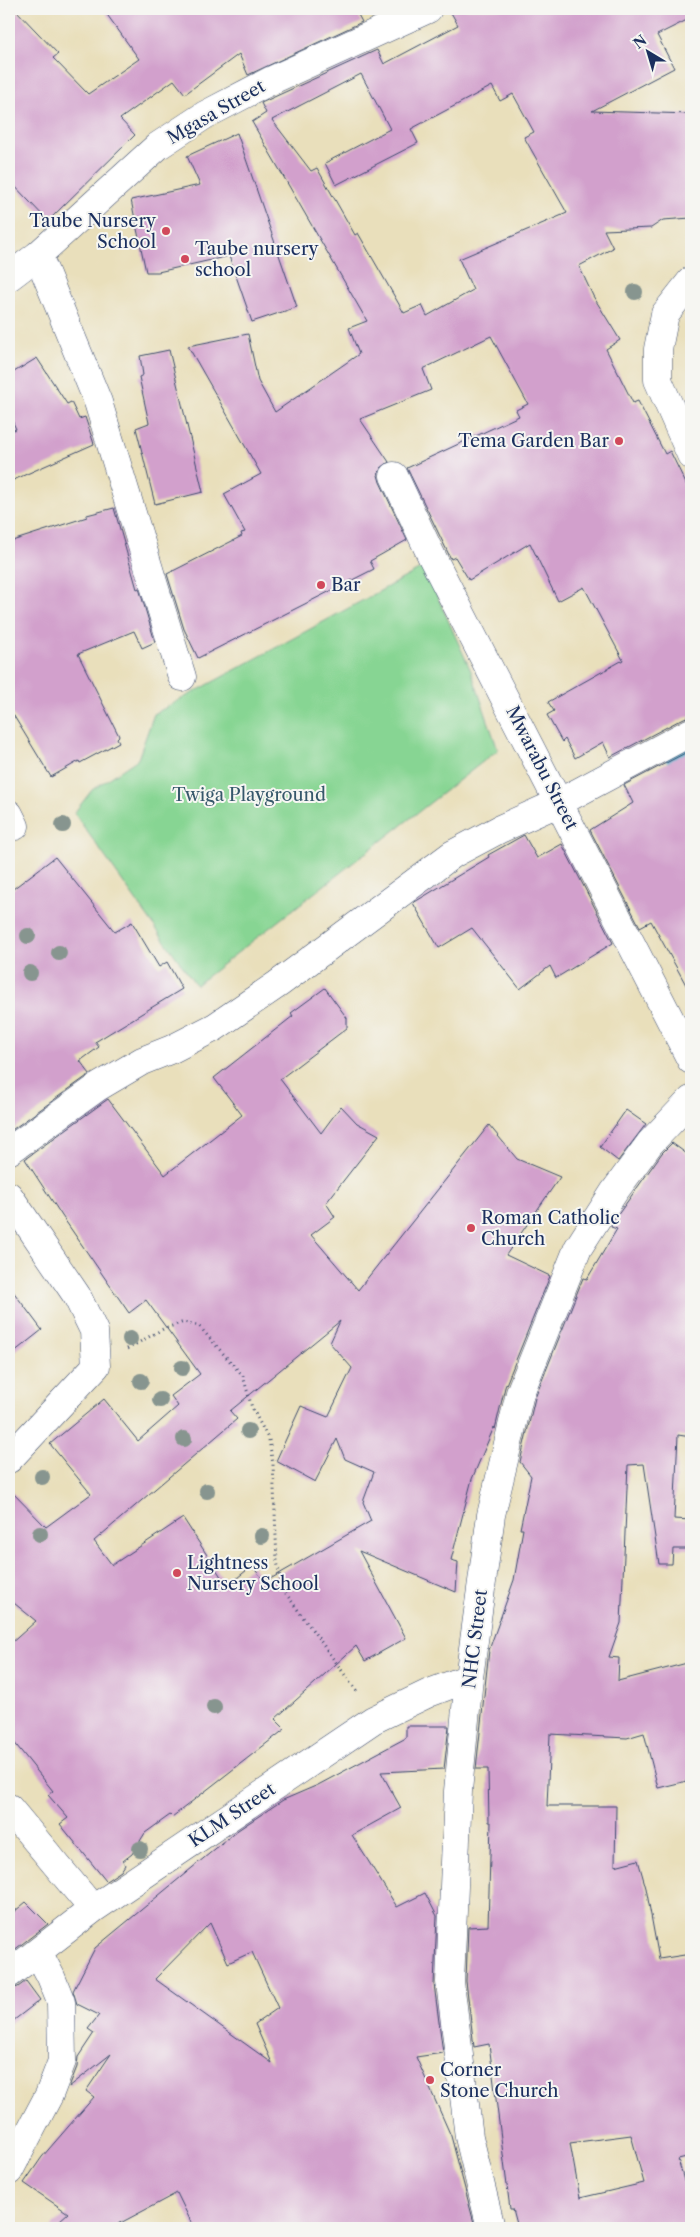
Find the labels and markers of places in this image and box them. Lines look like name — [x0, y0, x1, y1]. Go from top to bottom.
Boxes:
place label: Taube Nursery School — [29, 210, 157, 253]
marker: Taube Nursery School — [160, 225, 172, 237]
place label: Taube nursery school — [195, 238, 320, 281]
marker: Taube nursery school — [179, 253, 191, 265]
place label: Tema Garden Bar — [458, 430, 609, 452]
marker: Tema Garden Bar — [613, 435, 625, 447]
place label: Bar — [331, 574, 361, 596]
marker: Bar — [315, 579, 327, 591]
place label: Roman Catholic Church — [481, 1207, 620, 1250]
marker: Roman Catholic Church — [465, 1222, 477, 1234]
place label: Lightness Nursery School — [187, 1552, 319, 1595]
marker: Lightness Nursery School — [171, 1567, 183, 1579]
place label: Corner Stone Church — [440, 2059, 559, 2102]
marker: Corner Stone Church — [424, 2074, 436, 2086]

